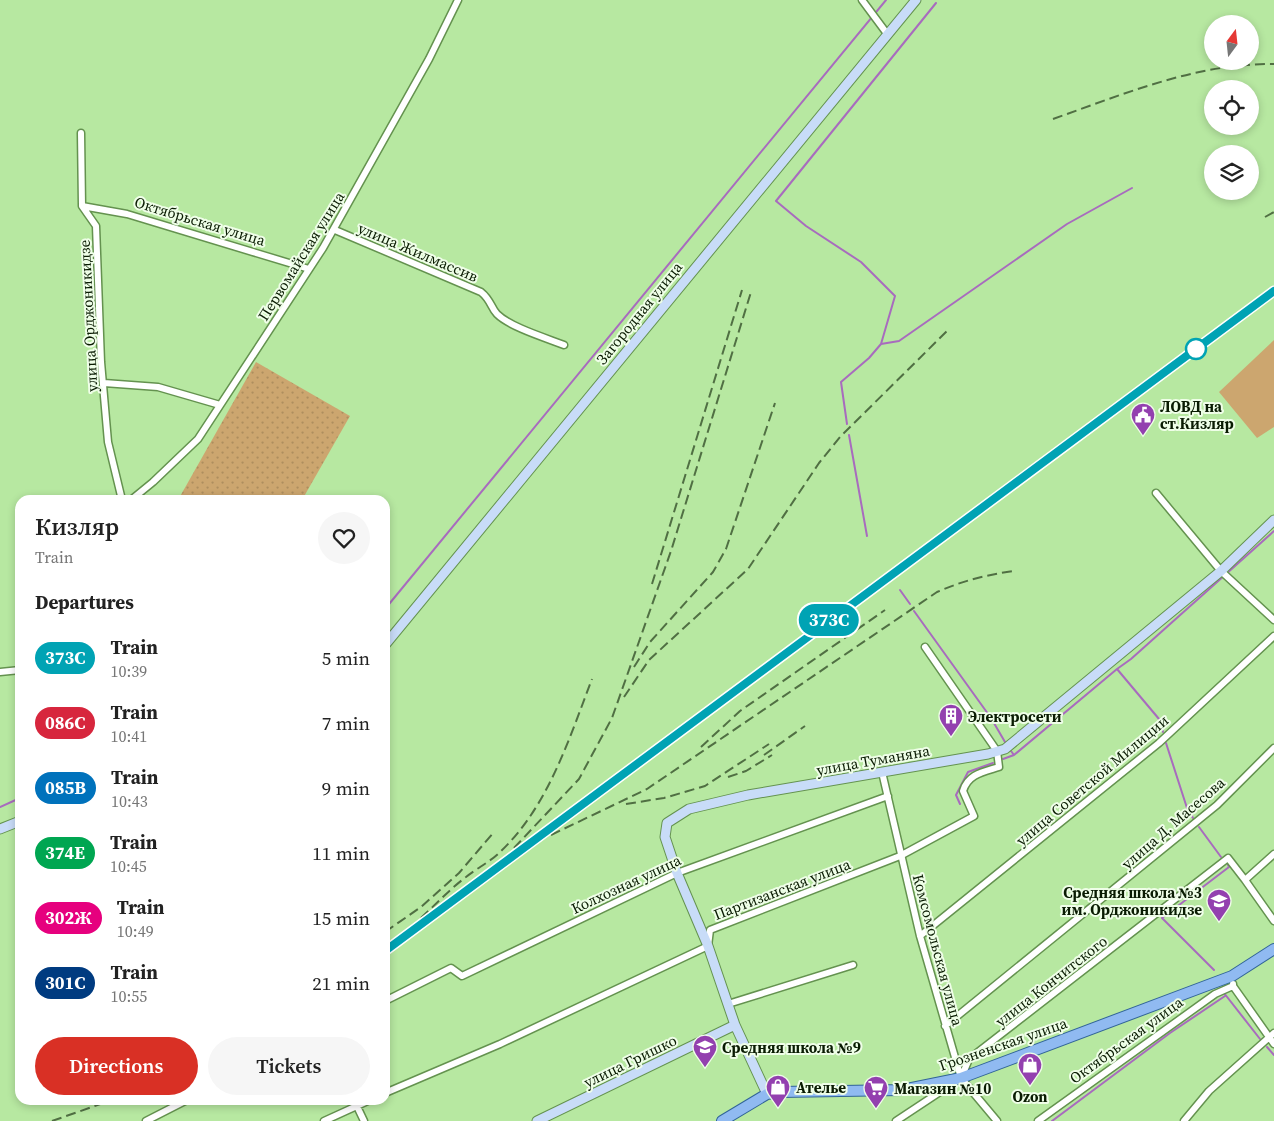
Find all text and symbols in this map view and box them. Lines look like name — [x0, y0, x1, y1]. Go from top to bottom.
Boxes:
north arrow — [1204, 15, 1259, 70]
map controls — [1204, 15, 1259, 200]
button: locate — [1204, 80, 1259, 135]
button: layers — [1204, 145, 1259, 200]
street label: Первомайская улица — [253, 187, 349, 325]
street label: Октябрьская улица — [132, 191, 268, 251]
street label: улица Жилмассив — [355, 217, 481, 287]
street label: улица Орджоникидзе — [74, 239, 102, 393]
street label: Загородная улица — [591, 257, 687, 369]
unlabelled marker — [1185, 338, 1207, 360]
place label: ЛОВД на ст.Кизляр — [1160, 396, 1234, 434]
public building icon: ЛОВД на ст.Кизляр — [1130, 402, 1156, 436]
text: Кизляр — [35, 510, 119, 543]
button: heart — [318, 512, 370, 564]
text: Train — [35, 546, 73, 568]
text: Departures — [35, 589, 134, 615]
line badge: 373C — [794, 604, 864, 636]
text: 373C — [809, 607, 849, 632]
text: Train — [110, 634, 158, 660]
text: 373C — [45, 645, 85, 670]
text: 5 min — [322, 645, 370, 671]
text: 10:39 — [110, 660, 147, 682]
text: Train — [110, 699, 158, 725]
building icon: Электросети — [938, 703, 964, 737]
place label: Электросети — [968, 706, 1062, 727]
text: 086С — [45, 710, 85, 735]
text: 7 min — [322, 710, 370, 736]
street label: улица Советской Милиции — [1011, 710, 1173, 850]
text: 10:41 — [110, 725, 147, 747]
street label: улица Туманяна — [815, 740, 932, 780]
text: Train — [111, 764, 159, 790]
street label: улица Д. Масесова — [1117, 772, 1230, 874]
text: 085В — [45, 775, 86, 800]
text: 9 min — [322, 775, 370, 801]
text: 10:43 — [111, 790, 148, 812]
text: Train — [110, 829, 158, 855]
text: 374Е — [45, 840, 85, 865]
text: 11 min — [312, 840, 370, 866]
street label: Колхозная улица — [568, 849, 685, 919]
street label: Партизанская улица — [711, 853, 854, 925]
text: 10:45 — [110, 855, 147, 877]
street label: Комсомольская улица — [908, 872, 968, 1028]
place label: Средняя школа №3 им. Орджоникидзе — [1062, 882, 1202, 920]
school or university icon: Средняя школа №3 им. Орджоникидзе — [1206, 888, 1232, 922]
text: Train — [117, 894, 164, 920]
text: 302Ж — [45, 905, 92, 930]
text: 15 min — [312, 905, 370, 931]
text: 10:49 — [117, 920, 154, 942]
street label: улица Кончитского — [991, 931, 1111, 1031]
text: Train — [110, 959, 158, 985]
text: 301С — [45, 970, 85, 995]
text: 21 min — [312, 970, 370, 996]
text: 10:55 — [110, 985, 147, 1007]
street label: Октябрьская улица — [1065, 991, 1187, 1088]
street label: Грозненская улица — [936, 1012, 1070, 1076]
street label: улица Гришко — [580, 1029, 680, 1093]
school or university icon: Средняя школа №9 — [692, 1034, 718, 1068]
button: Directions — [35, 1037, 198, 1095]
button: Tickets — [208, 1037, 370, 1095]
place label: Средняя школа №9 — [722, 1037, 861, 1058]
shop icon: Ozon — [1017, 1052, 1043, 1086]
shop icon: Ателье — [765, 1074, 791, 1108]
supermarket icon: Магазин №10 — [863, 1075, 889, 1109]
place label: Ателье — [796, 1077, 846, 1098]
place label: Магазин №10 — [894, 1078, 991, 1099]
place label: Ozon — [1012, 1086, 1048, 1107]

